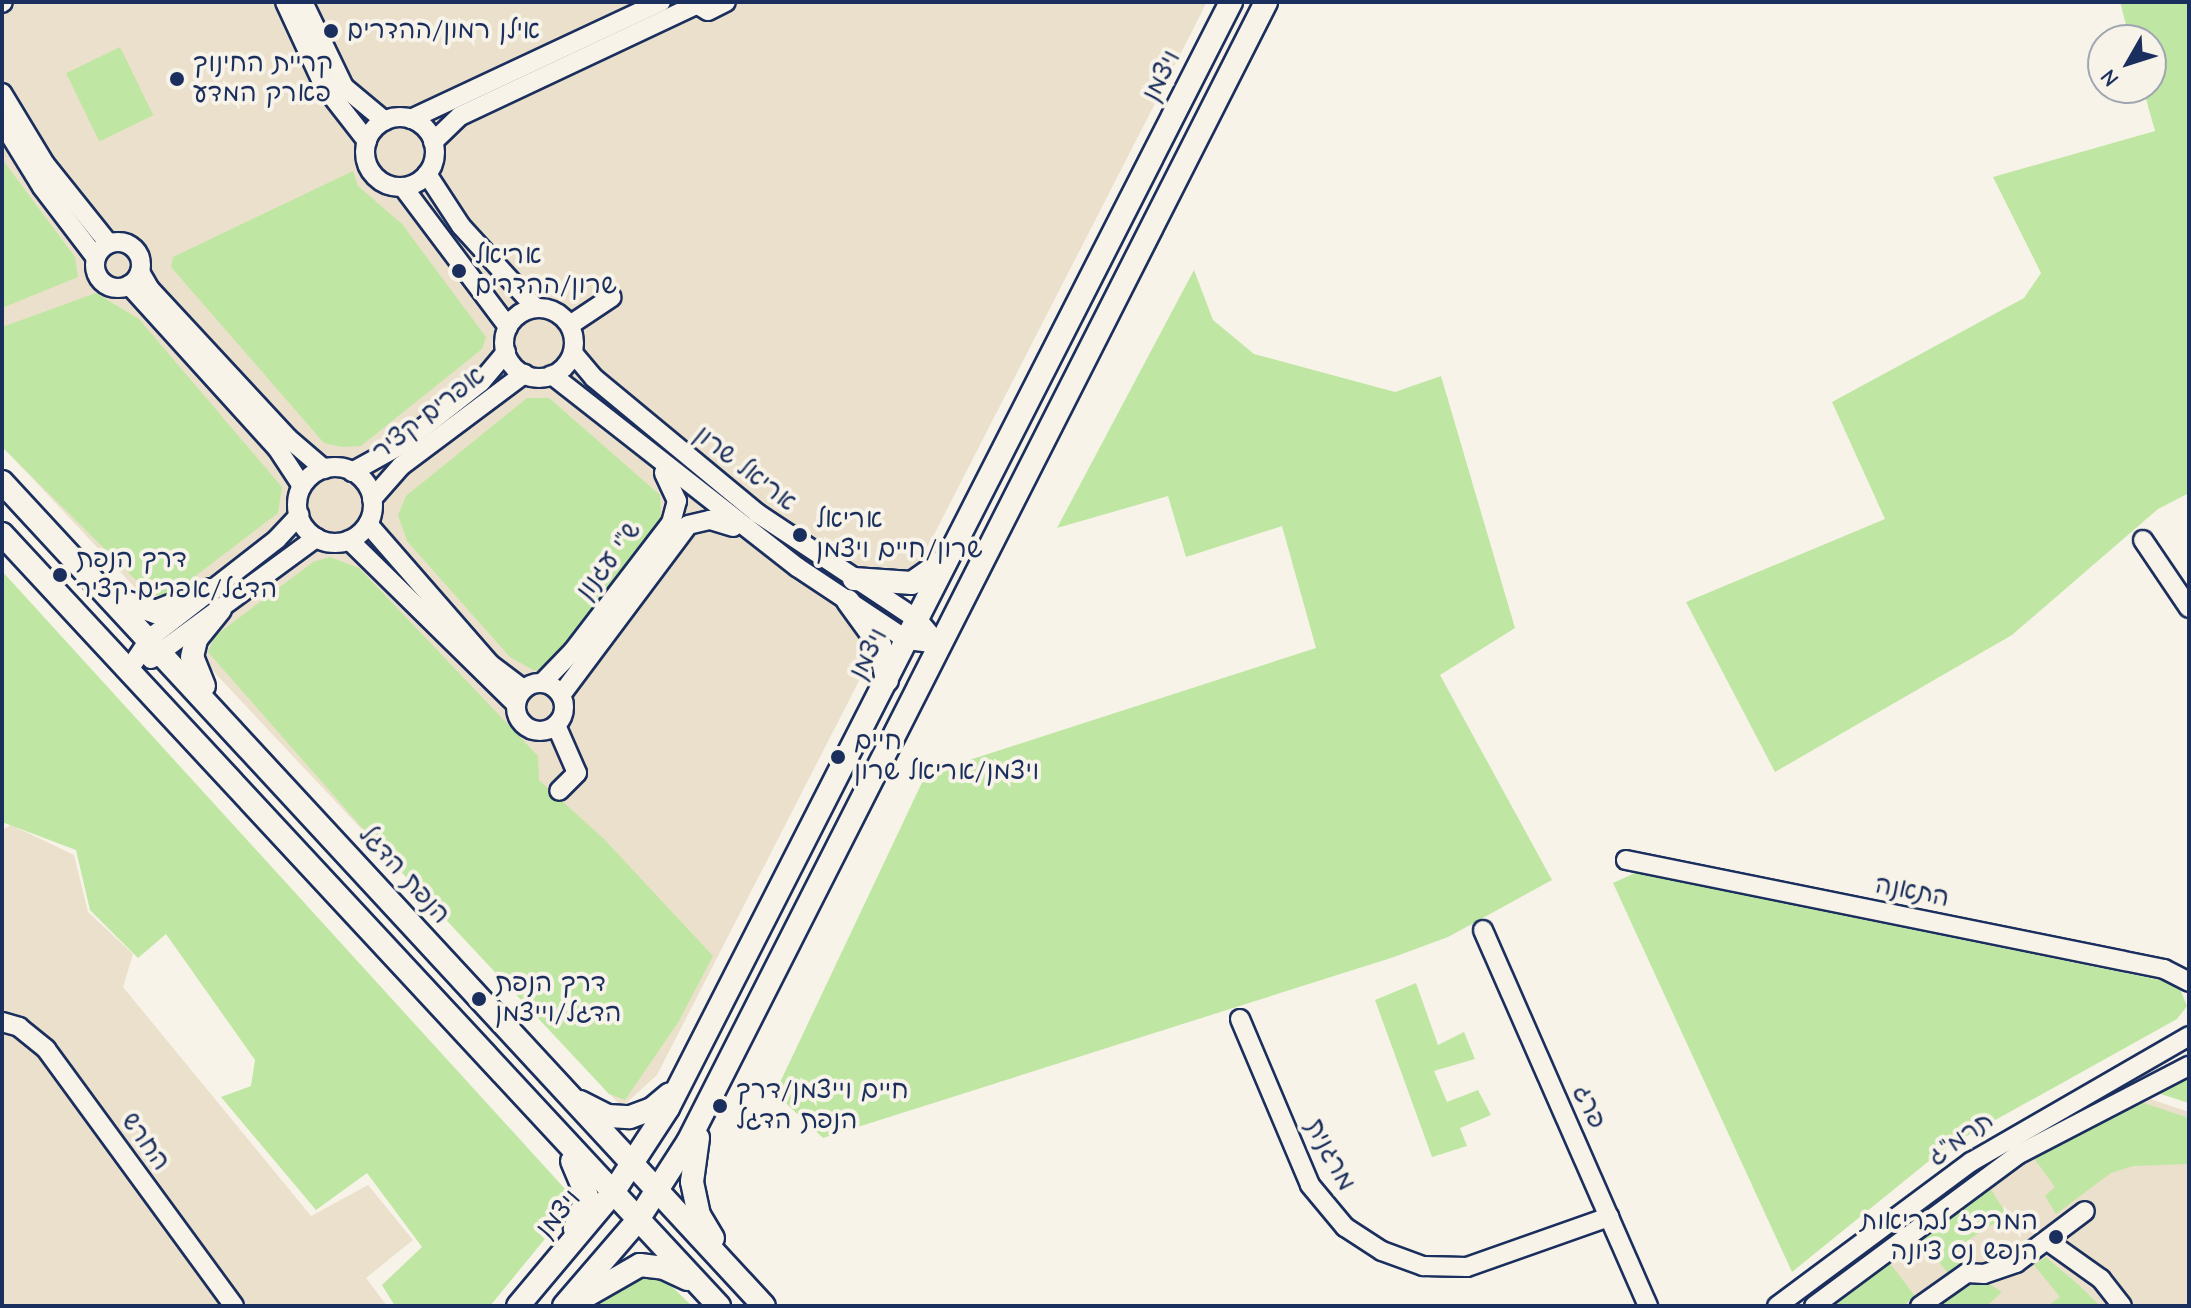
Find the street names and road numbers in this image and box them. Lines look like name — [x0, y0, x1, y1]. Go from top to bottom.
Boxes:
street label: ויצמן — [1136, 45, 1188, 107]
street label: אפרים קציר — [366, 360, 492, 468]
street label: אריאל שרון — [688, 420, 802, 518]
street label: ש"י עגנון — [570, 516, 648, 606]
street label: ויצמן — [843, 623, 895, 685]
street label: הנפת הדגל — [352, 819, 456, 931]
street label: התאנה — [1872, 870, 1952, 914]
street label: פרג — [1566, 1080, 1612, 1134]
street label: תרמ"ג — [1922, 1105, 2000, 1173]
street label: החרש — [114, 1107, 176, 1177]
street label: מרגנית — [1298, 1114, 1362, 1196]
street label: ויצמן — [530, 1184, 588, 1244]

